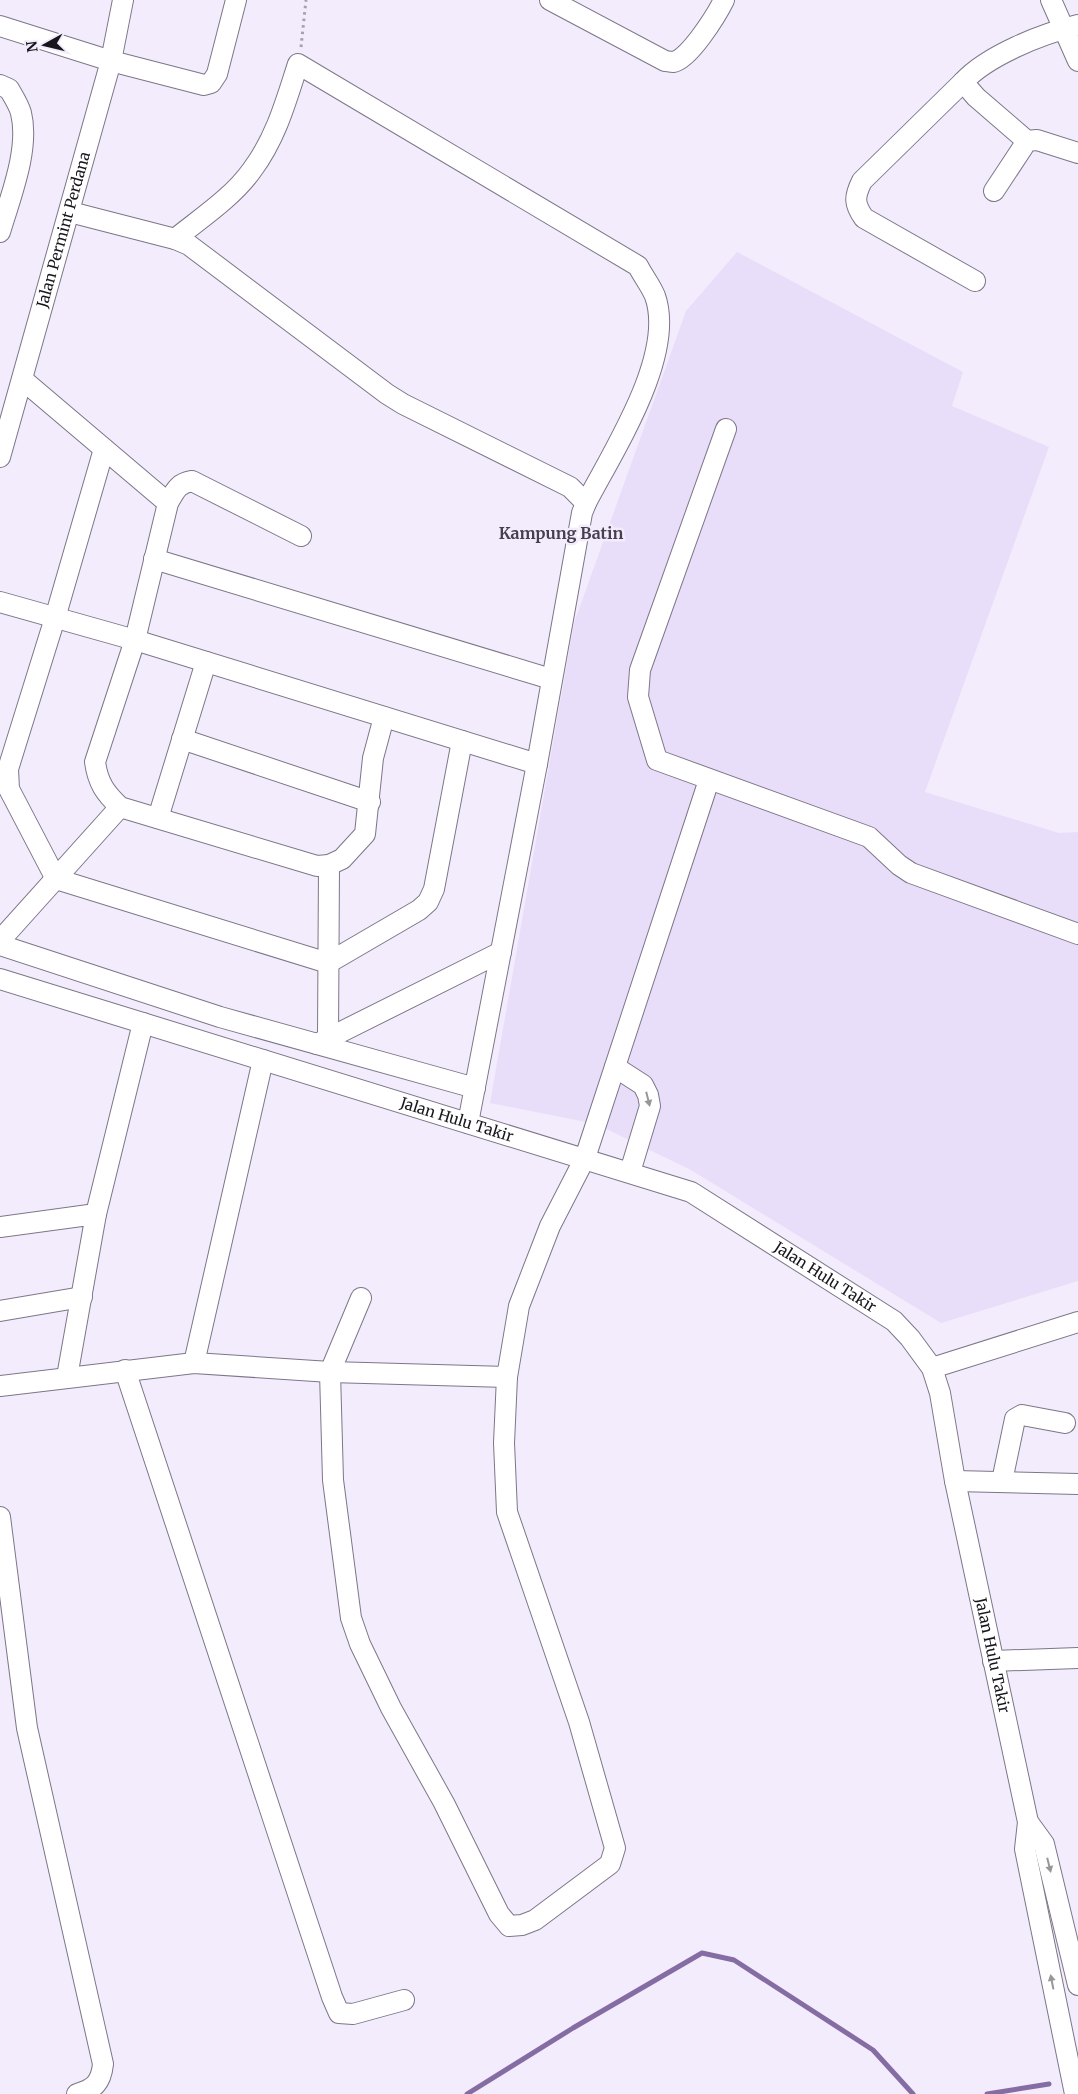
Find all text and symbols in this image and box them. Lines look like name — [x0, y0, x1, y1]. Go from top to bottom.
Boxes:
north arrow — [20, 20, 70, 70]
text: N — [22, 40, 42, 54]
street label: Jalan Permint Perdana — [32, 149, 94, 311]
district label: Kampung Batin — [499, 523, 623, 543]
one-way arrow — [644, 1091, 652, 1107]
street label: Jalan Hulu Takir — [397, 1093, 516, 1146]
street label: Jalan Hulu Takir — [770, 1237, 880, 1316]
street label: Jalan Hulu Takir — [971, 1595, 1014, 1715]
one-way arrow — [1045, 1858, 1053, 1873]
one-way arrow — [1047, 1974, 1055, 1990]

